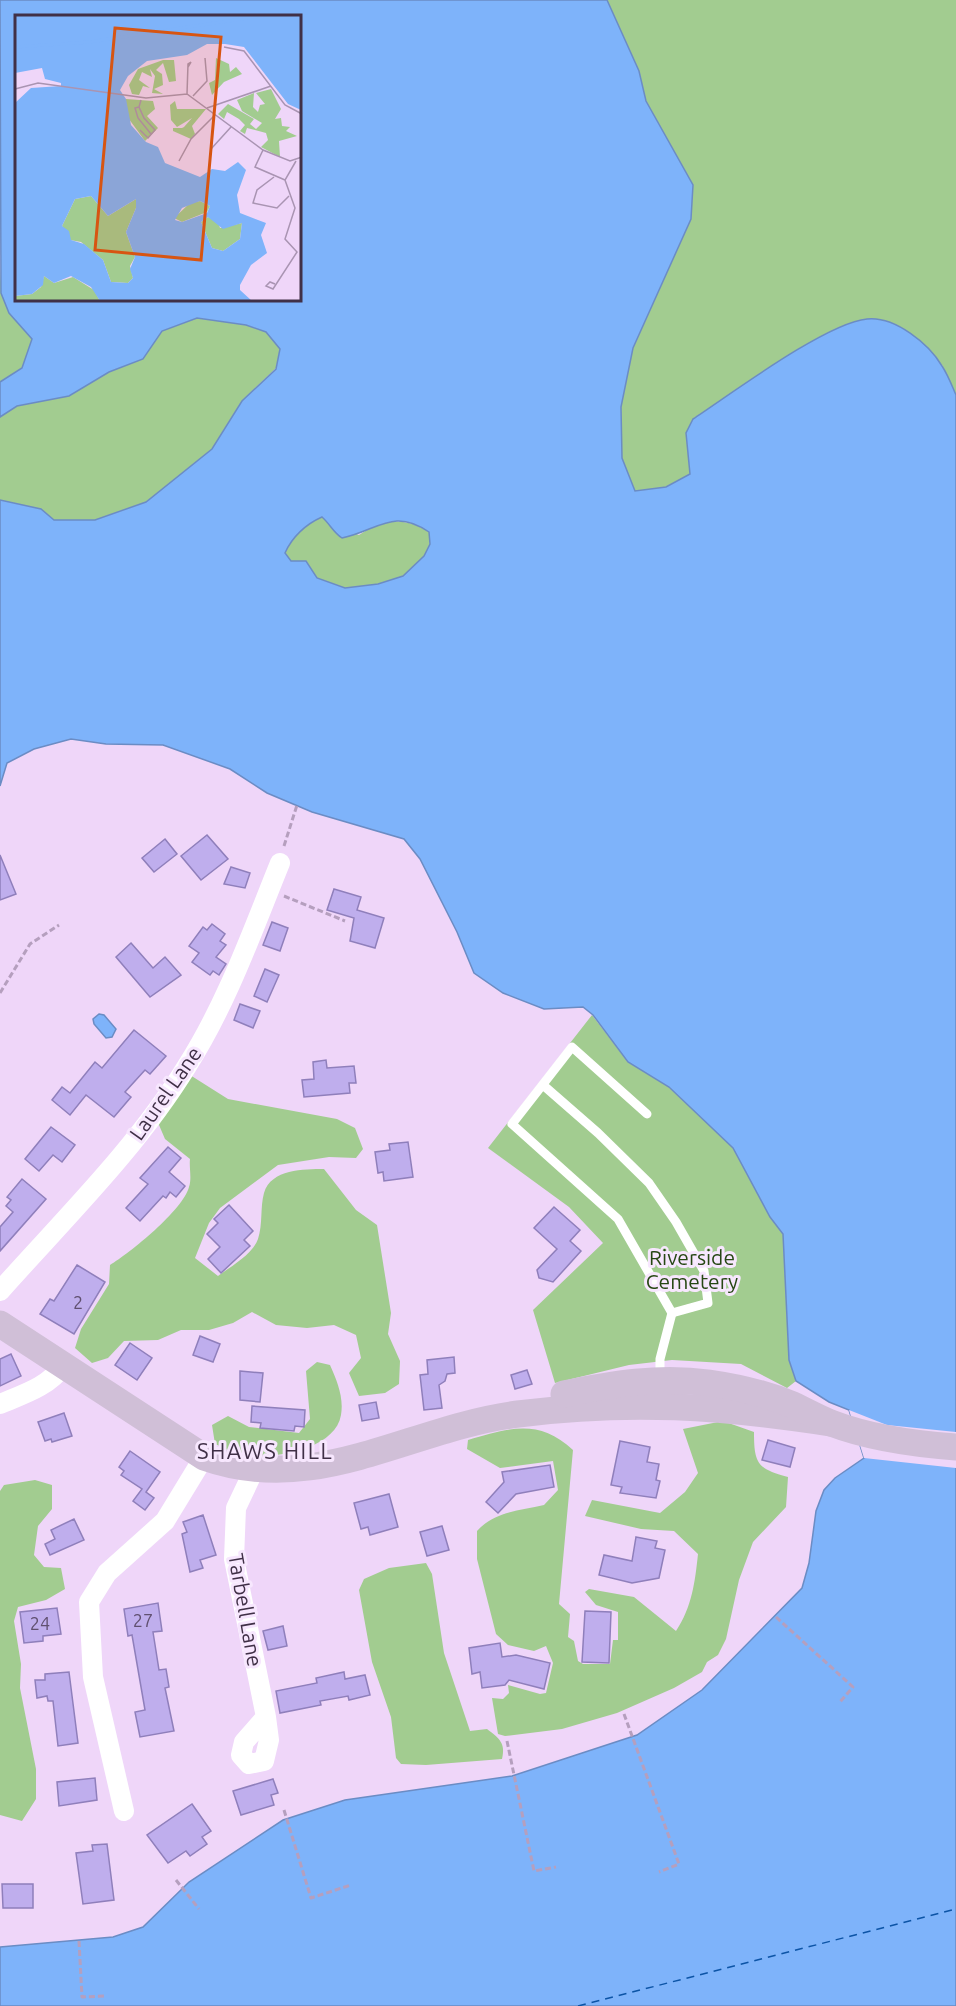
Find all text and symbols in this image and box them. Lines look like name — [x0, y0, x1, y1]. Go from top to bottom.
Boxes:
inset map — [15, 15, 302, 302]
street label: Laurel Lane — [124, 1042, 206, 1144]
park label: Riverside Cemetery — [646, 1245, 738, 1293]
house number: 2 — [73, 1292, 83, 1312]
district label: SHAWS HILL — [197, 1438, 333, 1463]
street label: Tarbell Lane — [224, 1552, 268, 1668]
house number: 27 — [133, 1610, 153, 1630]
house number: 24 — [30, 1613, 50, 1633]

